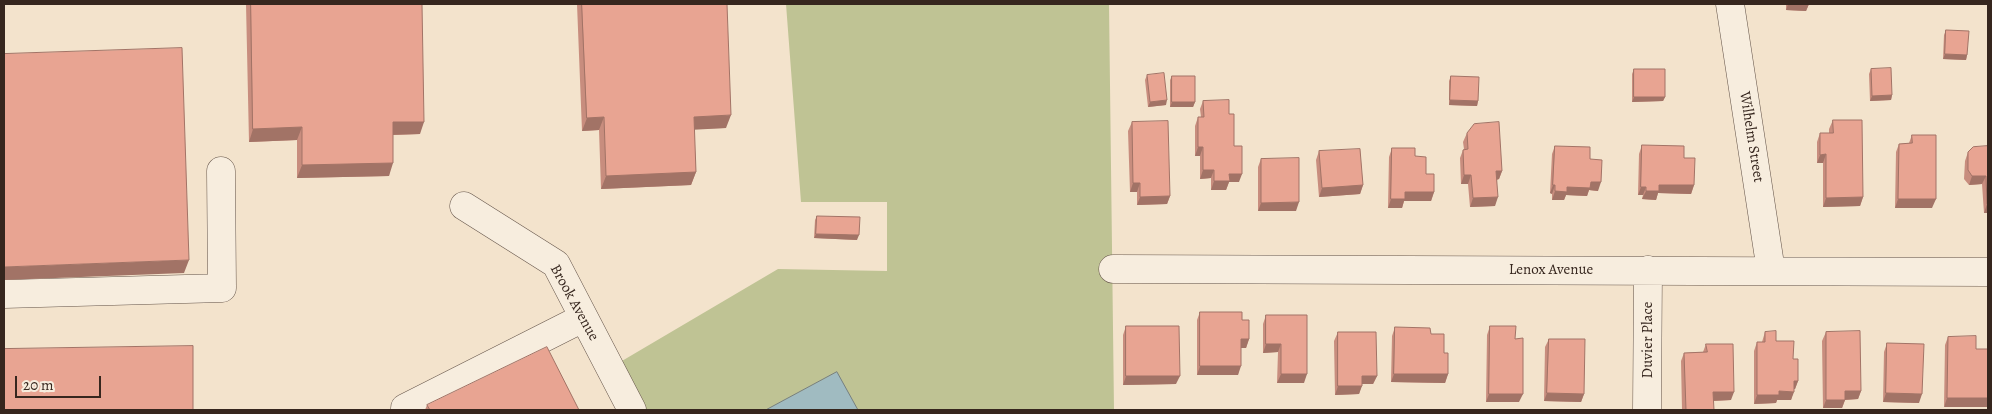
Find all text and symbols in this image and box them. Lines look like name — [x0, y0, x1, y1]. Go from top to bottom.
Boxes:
street label: Wilhelm Street — [1735, 90, 1767, 184]
street label: Lenox Avenue — [1509, 261, 1593, 279]
street label: Brook Avenue — [546, 262, 602, 344]
street label: Duvier Place — [1639, 302, 1657, 378]
scale bar — [18, 366, 104, 398]
text: 20 m — [23, 375, 54, 395]

